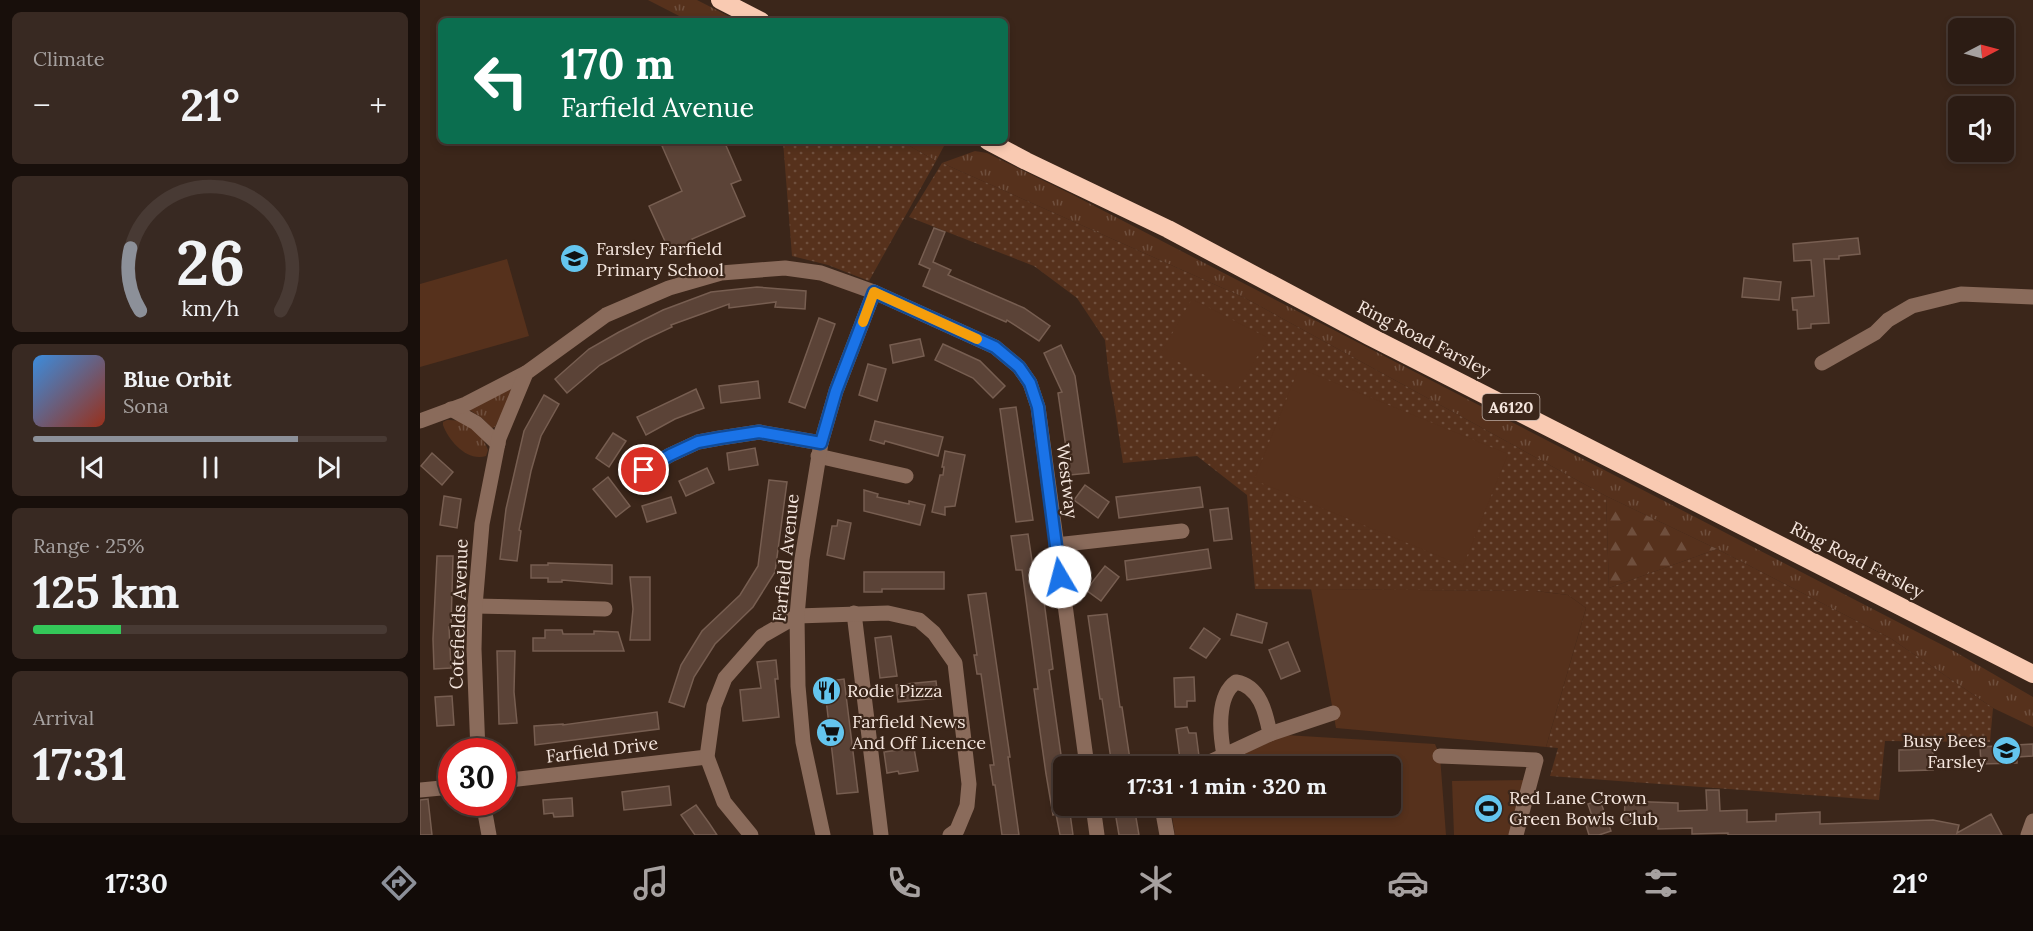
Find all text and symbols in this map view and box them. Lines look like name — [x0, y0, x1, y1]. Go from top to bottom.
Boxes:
north arrow — [1948, 18, 2014, 84]
map controls — [1948, 18, 2014, 162]
text: 170 m — [561, 37, 674, 91]
icon: left — [462, 42, 540, 120]
text: Climate — [33, 46, 105, 71]
text: 21° — [180, 76, 240, 133]
text: − — [33, 84, 51, 126]
text: + — [369, 84, 387, 126]
text: Farfield Avenue — [561, 90, 754, 124]
button: sound — [1948, 96, 2014, 162]
text: 26 — [175, 222, 245, 302]
place label: Farsley Farfield Primary School — [596, 237, 724, 281]
school or university icon: Farsley Farfield Primary School — [559, 243, 591, 275]
text: km/h — [181, 294, 239, 322]
street label: Ring Road Farsley — [1353, 295, 1495, 382]
text: Blue Orbit — [123, 365, 231, 393]
text: Sona — [123, 393, 169, 418]
road number: A6120 — [1482, 394, 1540, 420]
street label: Westway — [1051, 442, 1084, 520]
pin — [618, 444, 669, 495]
icon: previous — [76, 451, 109, 484]
icon: pause — [194, 451, 227, 484]
icon: next — [312, 451, 345, 484]
icon: arrive — [627, 453, 660, 486]
street label: Farfield Avenue — [767, 493, 804, 623]
street label: Ring Road Farsley — [1786, 516, 1928, 603]
text: Range · 25% — [33, 533, 144, 558]
street label: Cotefields Avenue — [444, 538, 473, 690]
position arrow — [1028, 545, 1092, 609]
text: 125 km — [33, 563, 180, 620]
restaurant icon: Rodie Pizza — [810, 675, 842, 707]
place label: Rodie Pizza — [847, 679, 943, 702]
text: Arrival — [33, 705, 94, 730]
place label: Farfield News And Off Licence — [851, 710, 986, 754]
supermarket icon: Farfield News And Off Licence — [815, 716, 847, 748]
place label: Busy Bees Farsley — [1903, 729, 1986, 773]
street label: Farfield Drive — [545, 731, 659, 768]
text: 17:31 — [33, 735, 127, 792]
school or university icon: Busy Bees Farsley — [1991, 735, 2023, 767]
speed limit sign: 30 — [438, 738, 516, 816]
text: 17:31 · 1 min · 320 m — [1127, 772, 1327, 800]
place label: Red Lane Crown Green Bowls Club — [1509, 786, 1658, 830]
sports icon: Red Lane Crown Green Bowls Club — [1472, 792, 1504, 824]
icon: directions — [378, 862, 420, 904]
icon: music — [630, 862, 672, 904]
icon: phone — [883, 862, 925, 904]
icon: climate — [1135, 862, 1177, 904]
icon: car — [1387, 862, 1429, 904]
icon: filters — [1640, 862, 1682, 904]
text: 17:30 — [105, 866, 168, 900]
text: 21° — [1892, 866, 1928, 900]

